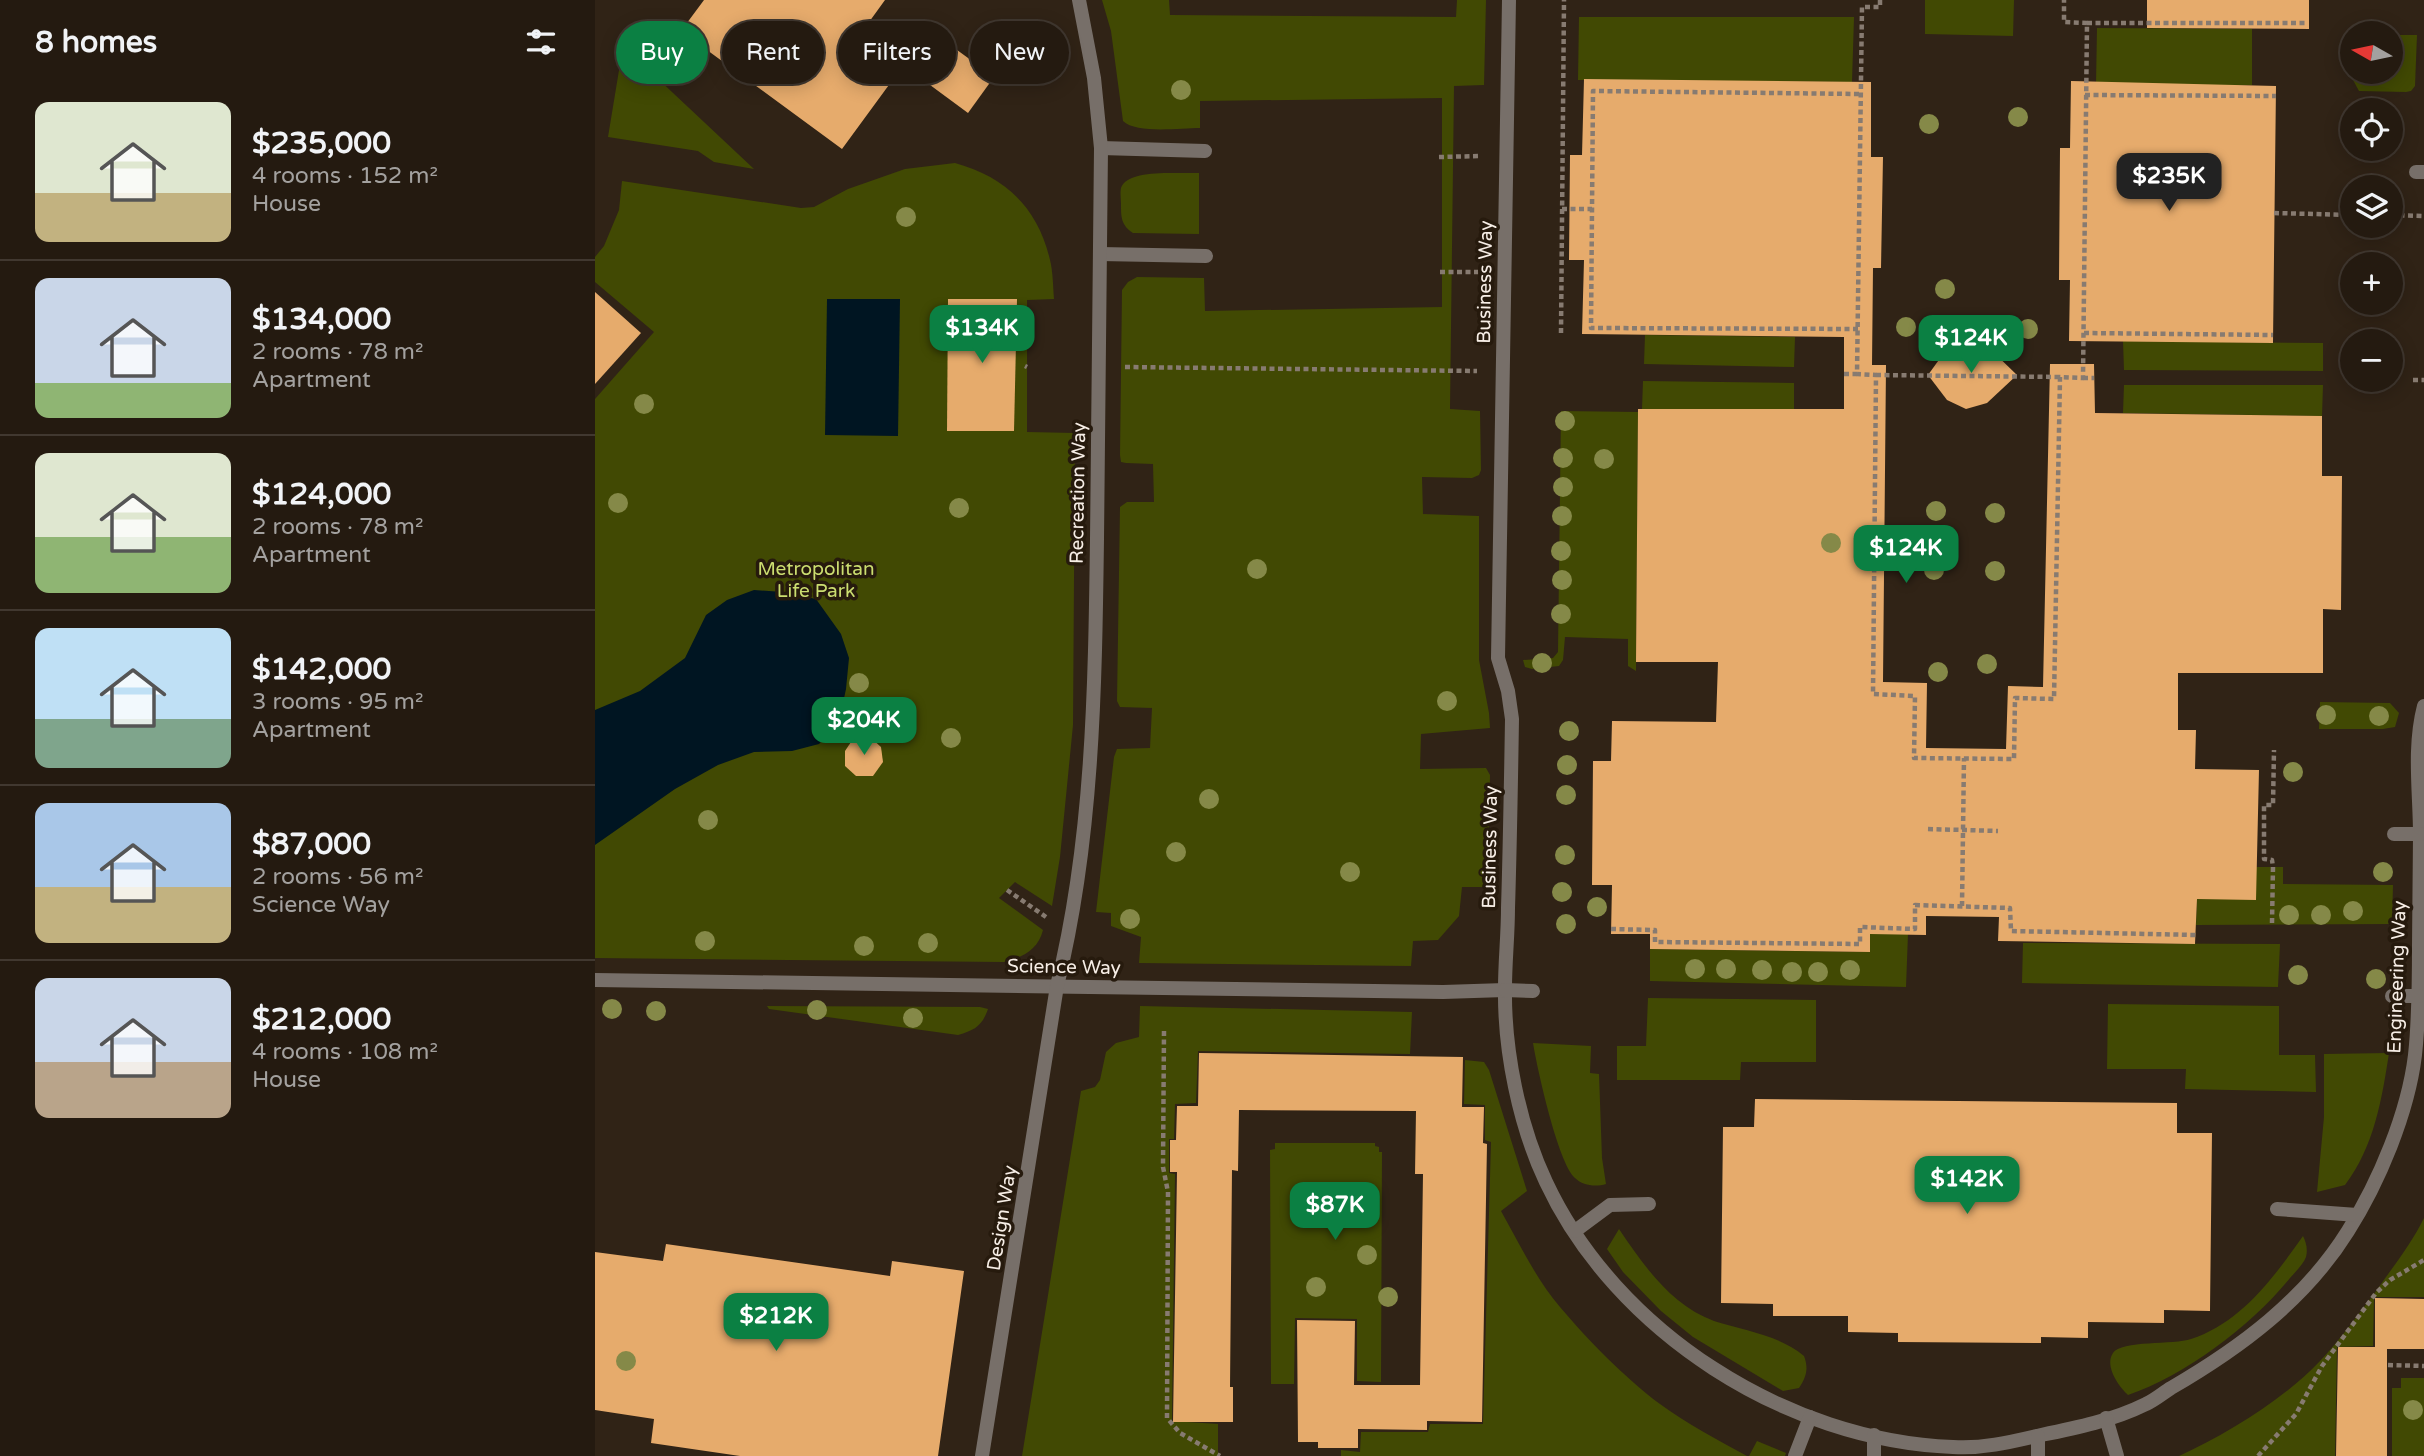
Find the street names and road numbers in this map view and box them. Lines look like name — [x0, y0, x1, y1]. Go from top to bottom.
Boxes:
street label: Business Way — [1473, 220, 1497, 344]
street label: Recreation Way — [1066, 422, 1090, 564]
street label: Business Way — [1478, 785, 1502, 909]
street label: Engineering Way — [2383, 900, 2411, 1054]
street label: Science Way — [1007, 955, 1121, 979]
street label: Design Way — [983, 1164, 1021, 1272]

